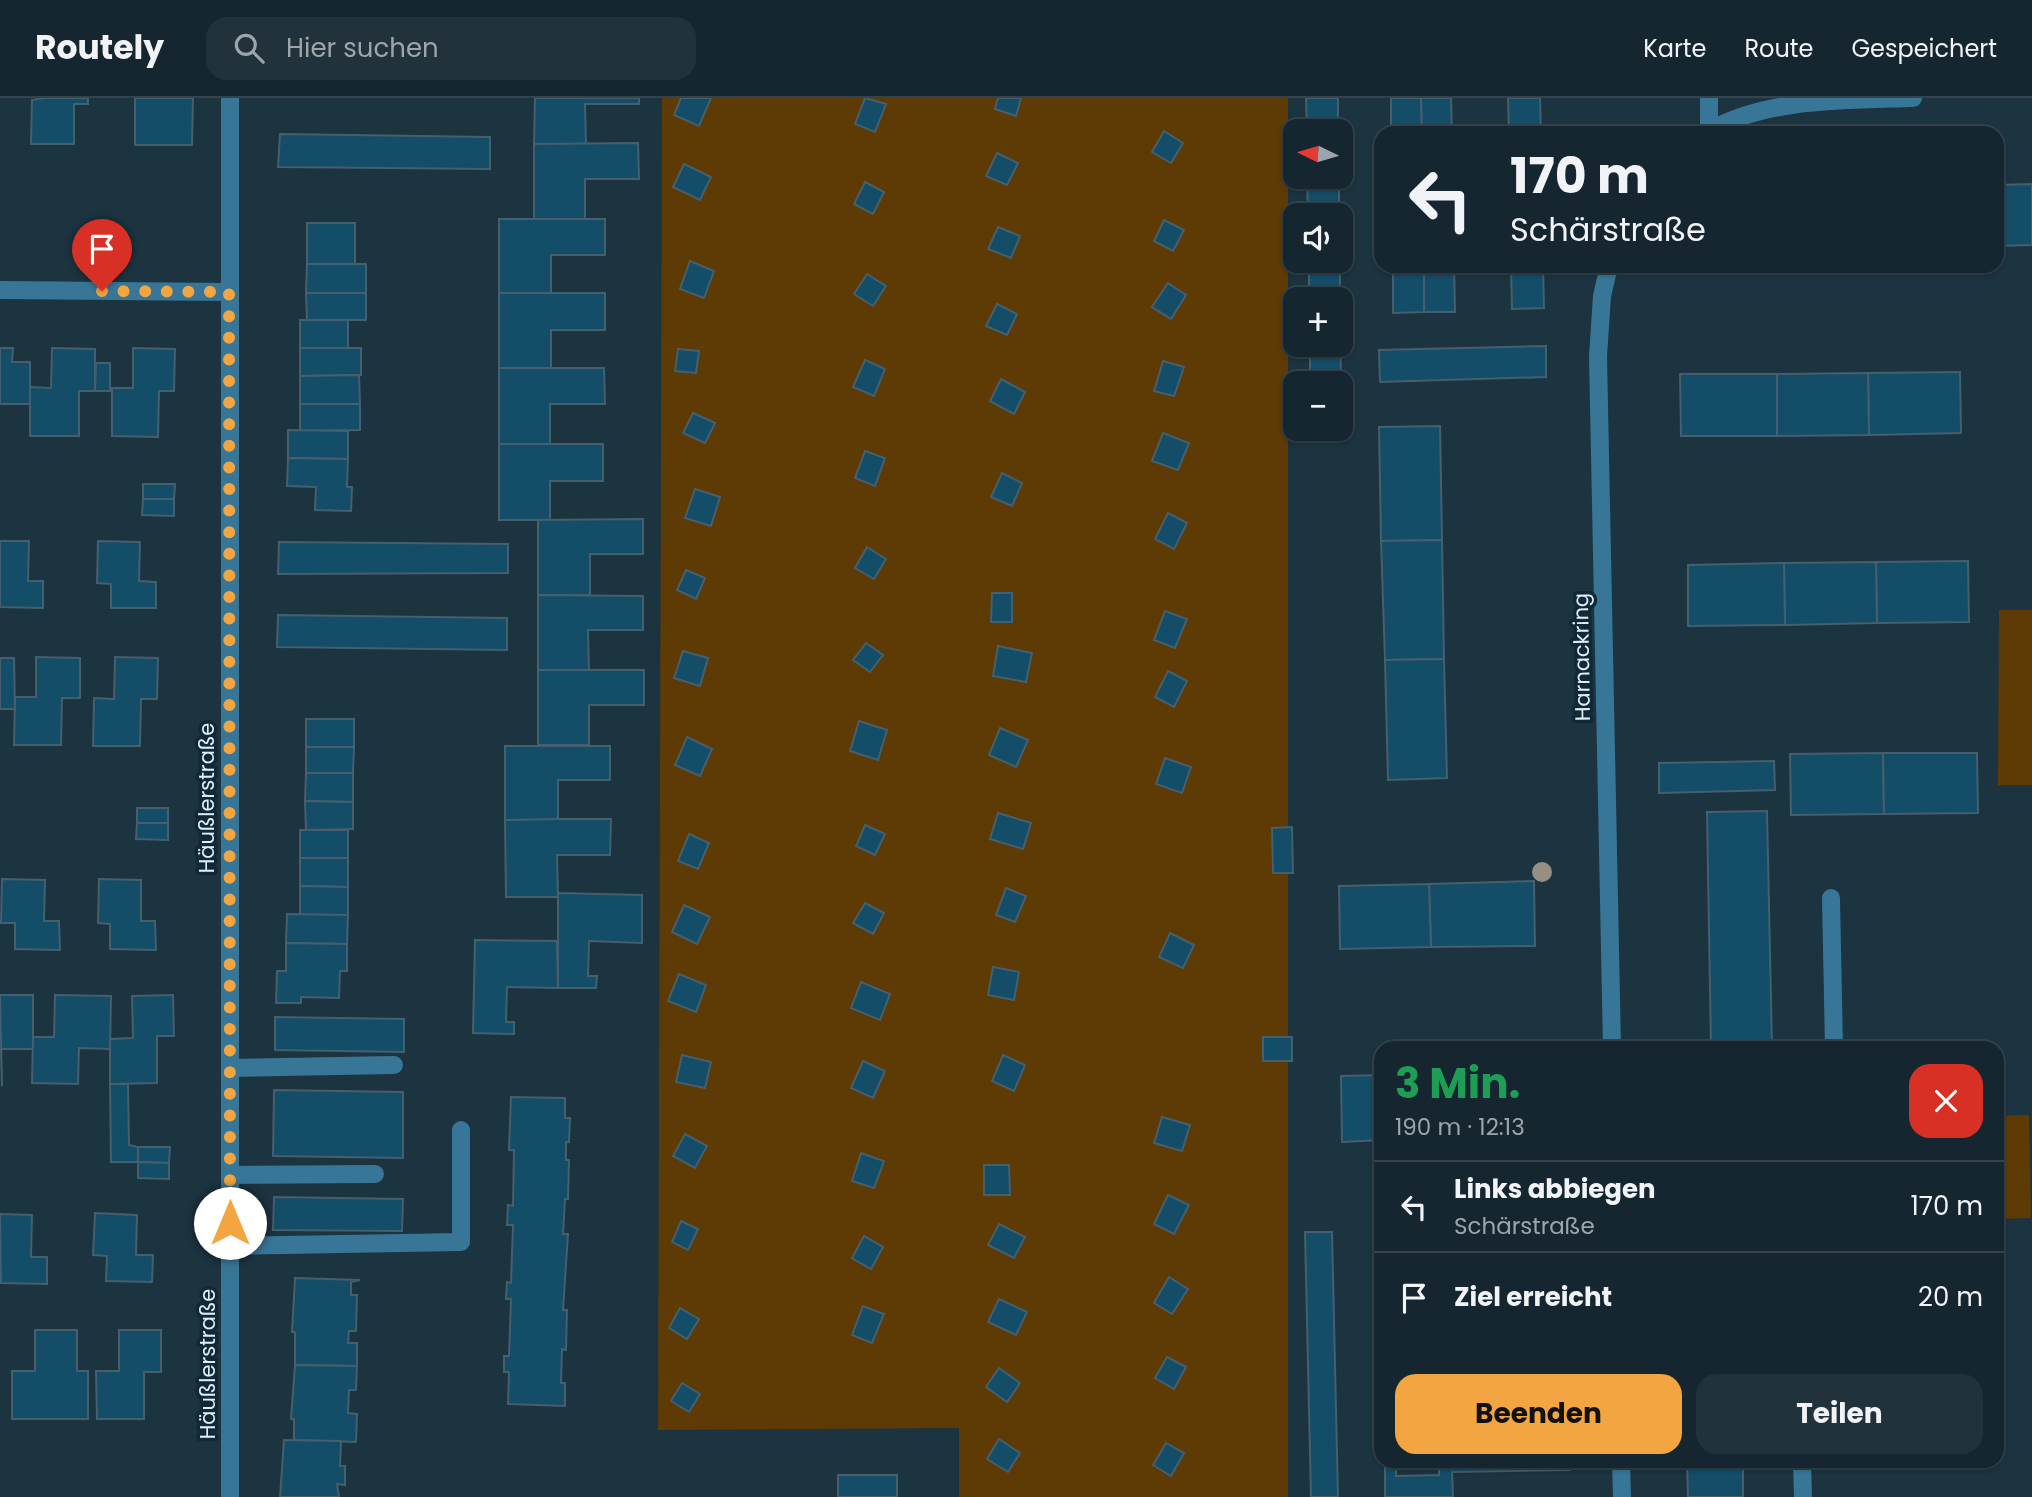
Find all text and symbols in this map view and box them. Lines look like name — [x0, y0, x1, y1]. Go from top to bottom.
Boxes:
search box — [206, 17, 696, 80]
text: Routely — [35, 24, 164, 71]
icon: search — [230, 29, 268, 67]
text: Hier suchen — [286, 30, 439, 66]
text: Karte — [1643, 32, 1706, 65]
text: Route — [1744, 32, 1813, 65]
text: Gespeichert — [1851, 32, 1997, 65]
north arrow — [1283, 119, 1353, 189]
map controls — [1283, 119, 1353, 441]
text: 170 m — [1510, 142, 1649, 210]
icon: left — [1395, 154, 1486, 245]
button: sound — [1283, 203, 1353, 273]
text: Schärstraße — [1510, 207, 1706, 252]
pin — [72, 219, 132, 291]
icon: arrive — [83, 230, 121, 268]
button: + — [1283, 287, 1353, 357]
button: − — [1283, 371, 1353, 441]
street label: Harnackring — [1566, 593, 1597, 721]
street label: Häußlerstraße — [192, 723, 221, 873]
text: 3 Min. — [1395, 1054, 1520, 1113]
button: close — [1909, 1064, 1983, 1138]
text: 190 m · 12:13 — [1395, 1111, 1525, 1143]
text: Links abbiegen — [1454, 1171, 1656, 1207]
position arrow — [193, 1186, 267, 1260]
icon: left — [1395, 1188, 1433, 1226]
text: 170 m — [1910, 1188, 1983, 1224]
text: Schärstraße — [1454, 1210, 1595, 1242]
icon: arrive — [1395, 1279, 1433, 1317]
text: Ziel erreicht — [1454, 1279, 1612, 1315]
text: 20 m — [1918, 1279, 1983, 1315]
street label: Häußlerstraße — [193, 1289, 222, 1439]
button: Beenden — [1395, 1374, 1682, 1454]
button: Teilen — [1696, 1374, 1983, 1454]

